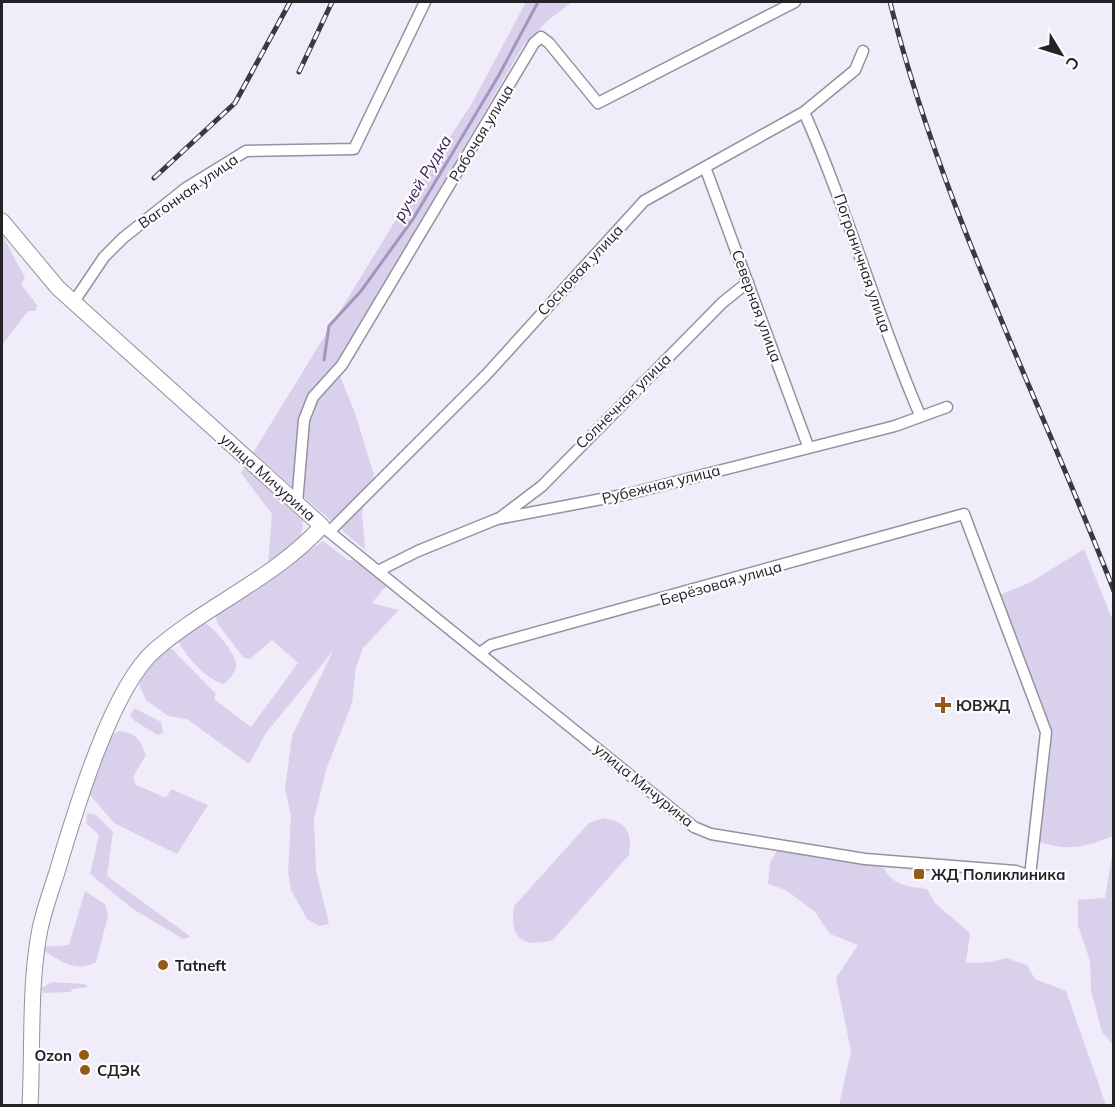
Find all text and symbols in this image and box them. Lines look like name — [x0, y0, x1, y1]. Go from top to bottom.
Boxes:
north arrow — [1031, 24, 1091, 84]
text: С — [1062, 53, 1084, 74]
street label: Рабочая улица — [445, 81, 517, 185]
water label: ручей Рудка — [388, 131, 456, 225]
street label: Вагонная улица — [134, 149, 242, 233]
street label: Пограничная улица — [830, 191, 896, 335]
street label: Сосновая улица — [533, 221, 627, 319]
street label: Северная улица — [728, 247, 786, 365]
street label: Солнечная улица — [571, 349, 675, 453]
street label: улица Мичурина — [216, 429, 320, 525]
street label: Рубежная улица — [600, 460, 722, 508]
street label: Берёзовая улица — [658, 557, 784, 609]
marker: ЮВЖД — [934, 696, 952, 714]
place label: ЮВЖД — [956, 696, 1010, 715]
street label: улица Мичурина — [591, 739, 697, 831]
place label: ЖД Поликлиника — [931, 865, 1065, 884]
marker: ЖД Поликлиника — [912, 867, 926, 881]
place label: Tatneft — [175, 956, 226, 975]
marker: Tatneft — [156, 958, 170, 972]
place label: Ozon — [35, 1046, 72, 1065]
marker: Ozon — [77, 1048, 91, 1062]
place label: СДЭК — [97, 1061, 141, 1080]
marker: СДЭК — [78, 1063, 92, 1077]

